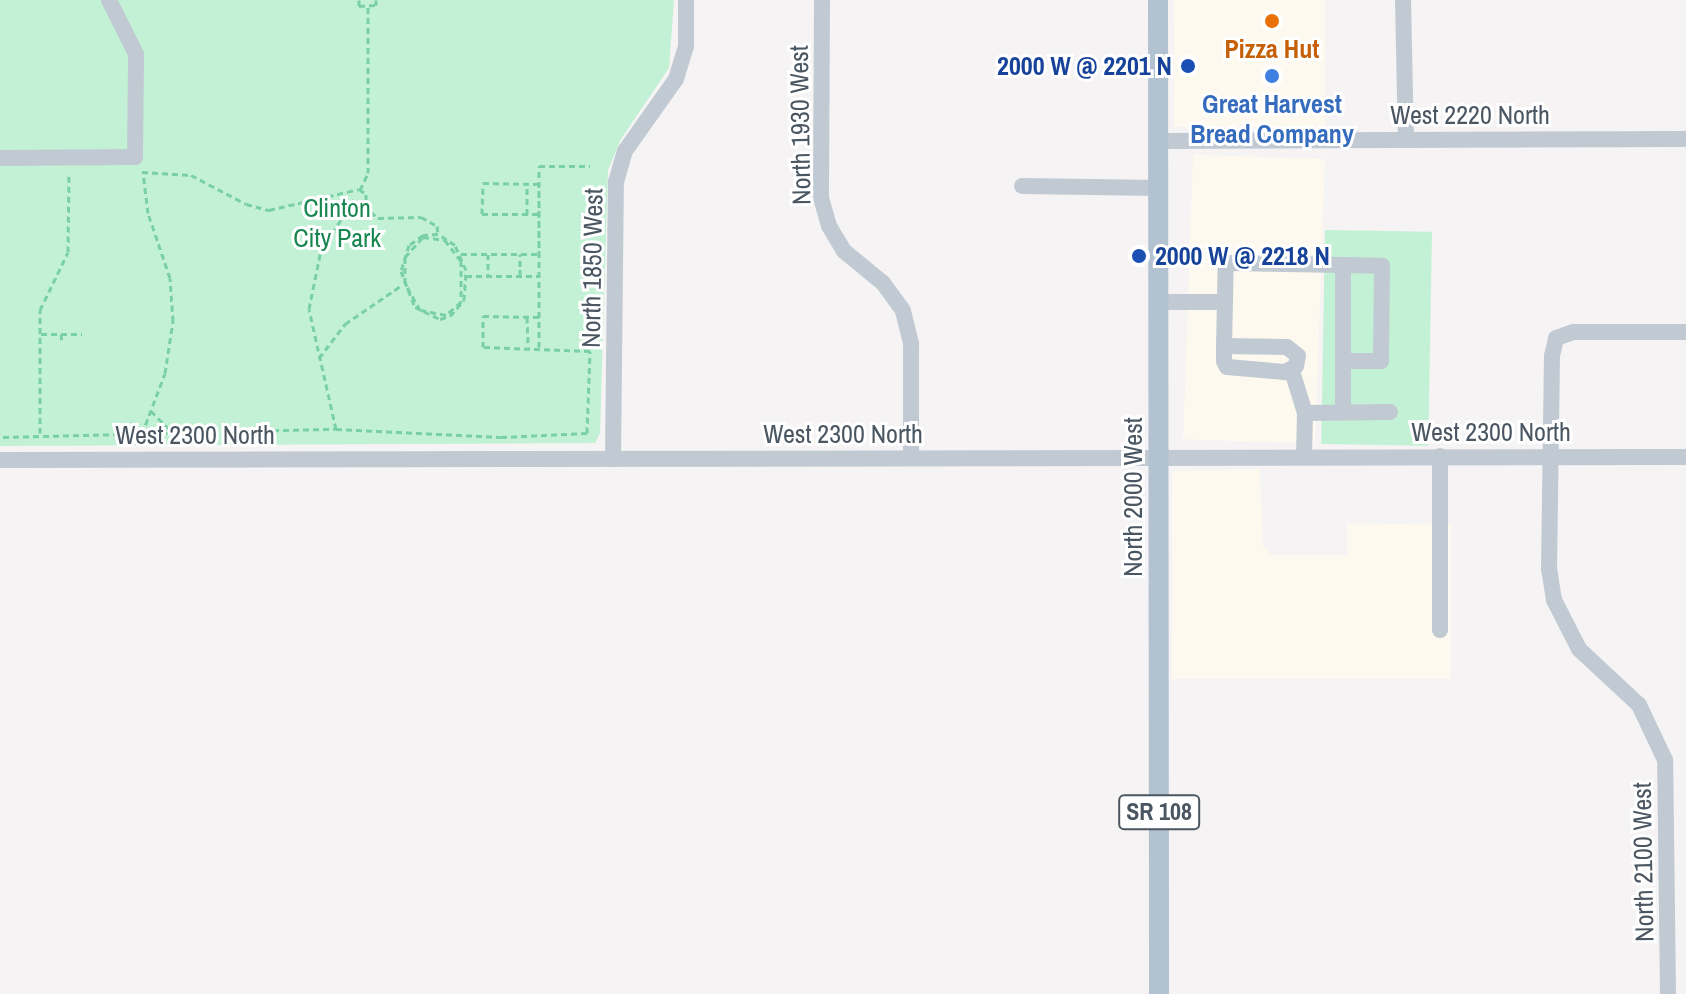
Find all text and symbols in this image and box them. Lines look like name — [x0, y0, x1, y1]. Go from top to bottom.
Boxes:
marker: Pizza Hut — [1263, 12, 1281, 30]
place label: Pizza Hut — [1225, 33, 1319, 65]
street label: North 1930 West — [783, 45, 817, 205]
place label: 2000 W @ 2201 N — [997, 50, 1172, 82]
marker: 2000 W @ 2201 N — [1179, 57, 1197, 75]
marker: Great Harvest Bread Company — [1263, 67, 1281, 85]
place label: Great Harvest Bread Company — [1190, 88, 1354, 150]
street label: West 2220 North — [1390, 99, 1550, 131]
street label: North 1850 West — [575, 188, 609, 348]
park label: Clinton City Park — [293, 192, 381, 254]
place label: 2000 W @ 2218 N — [1155, 240, 1330, 272]
marker: 2000 W @ 2218 N — [1130, 247, 1148, 265]
street label: West 2300 North — [1411, 416, 1571, 448]
street label: North 2000 West — [1117, 417, 1149, 577]
street label: West 2300 North — [763, 418, 923, 450]
street label: West 2300 North — [115, 419, 275, 451]
street label: North 2100 West — [1626, 782, 1660, 942]
road number: SR 108 — [1117, 792, 1201, 832]

